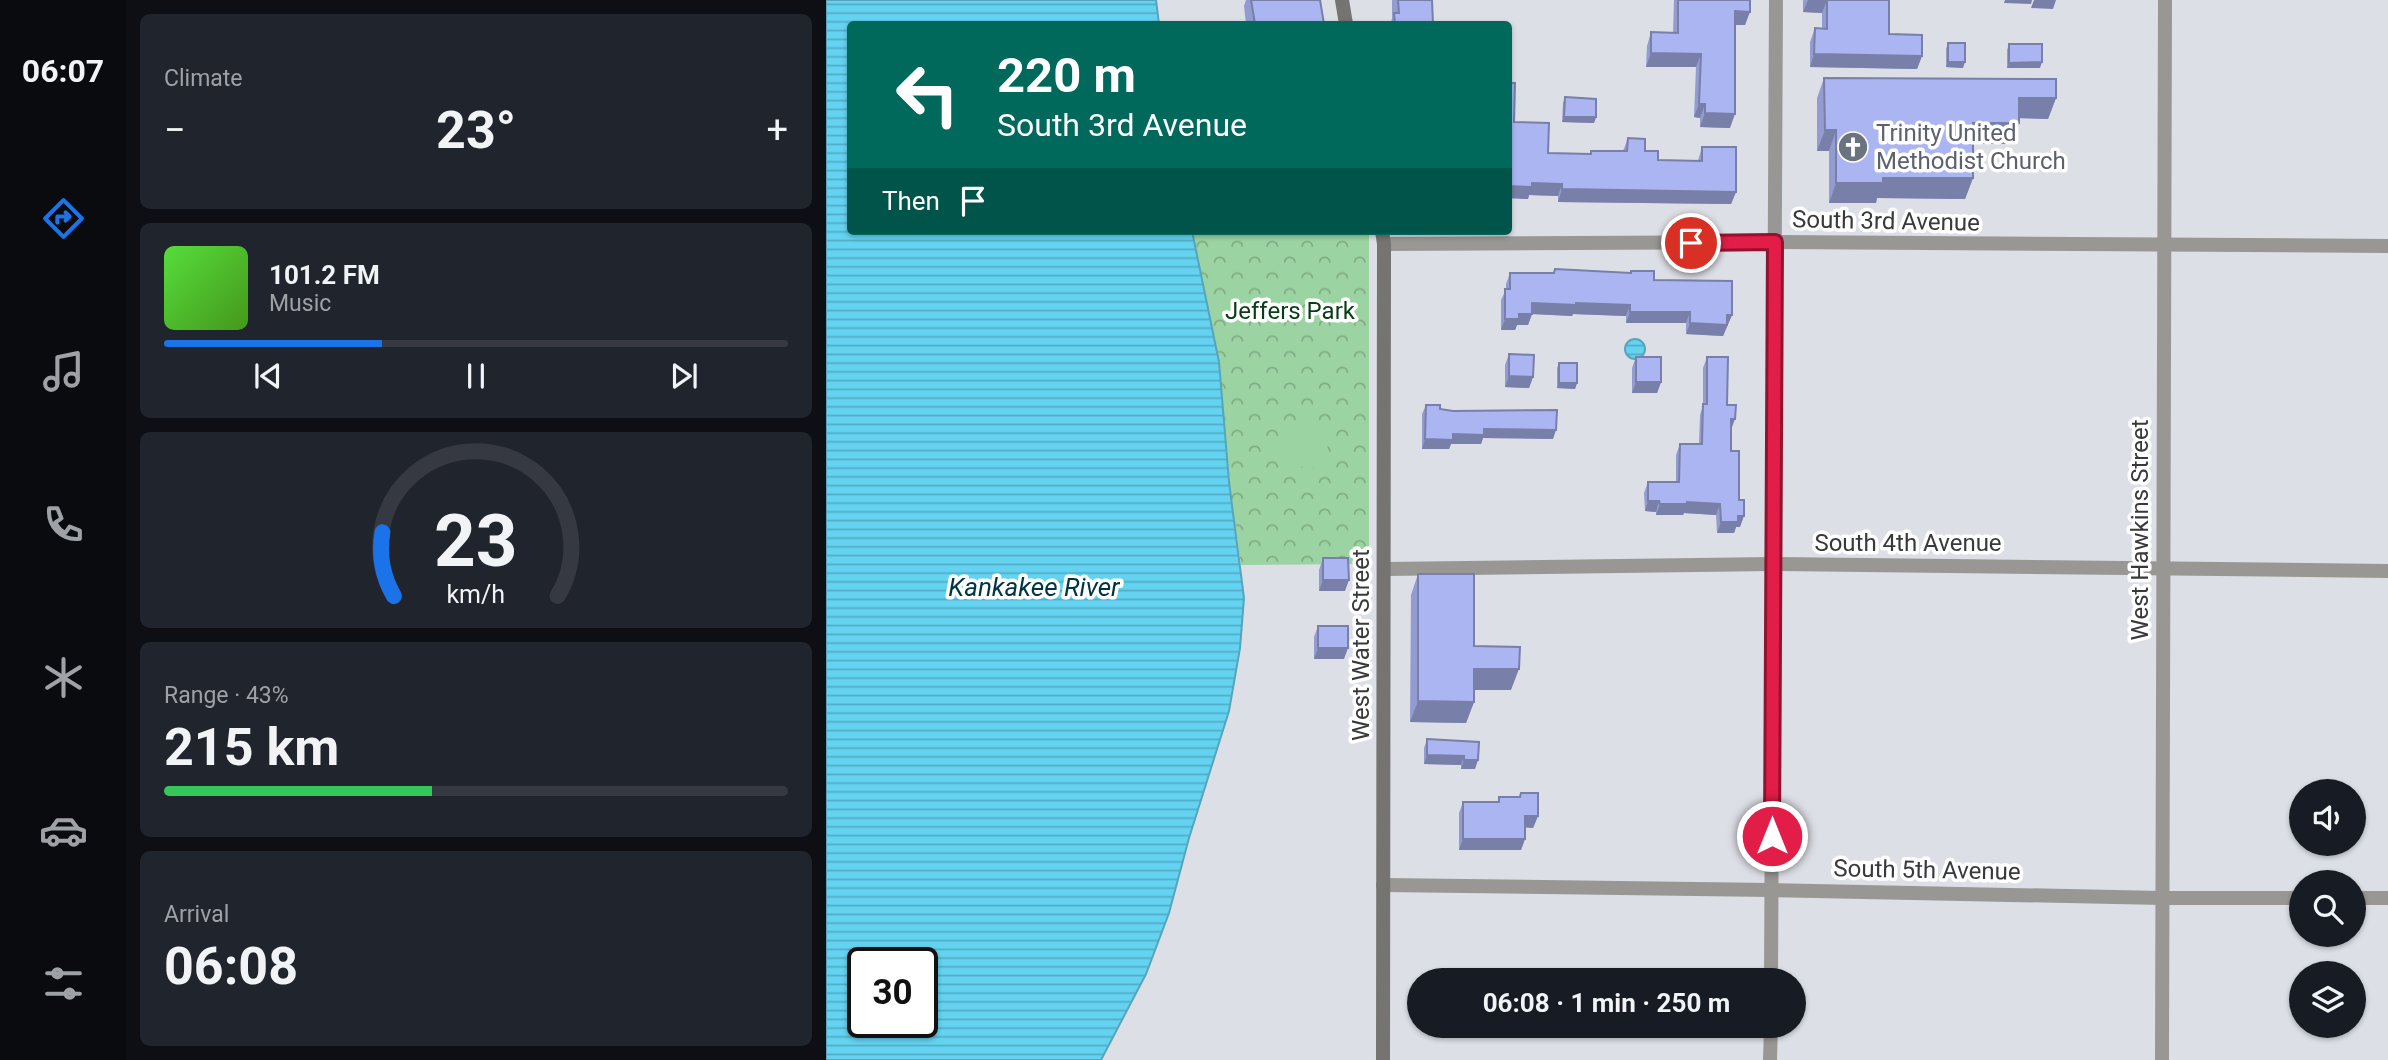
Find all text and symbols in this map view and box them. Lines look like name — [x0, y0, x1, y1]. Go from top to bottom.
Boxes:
text: 220 m — [997, 47, 1136, 104]
icon: left — [882, 49, 973, 140]
text: 06:07 — [22, 52, 104, 90]
text: Climate — [164, 65, 243, 92]
text: 23° — [436, 100, 516, 161]
text: South 3rd Avenue — [997, 106, 1247, 144]
text: − — [164, 108, 186, 152]
text: + — [766, 108, 788, 152]
place label: Trinity United Methodist Church — [1876, 119, 2066, 175]
church icon: Trinity United Methodist Church — [1836, 130, 1870, 164]
icon: arrive — [954, 182, 992, 220]
text: Then — [882, 186, 940, 216]
icon: directions — [39, 194, 88, 243]
street label: South 3rd Avenue — [1792, 205, 1980, 237]
pin — [1661, 213, 1721, 273]
icon: arrive — [1672, 224, 1710, 262]
text: 101.2 FM — [269, 260, 380, 290]
text: Music — [269, 290, 331, 317]
park label: Jeffers Park — [1225, 297, 1356, 325]
icon: music — [39, 347, 88, 396]
icon: previous — [249, 357, 287, 395]
icon: pause — [457, 357, 495, 395]
icon: next — [665, 357, 703, 395]
street label: West Hawkins Street — [2126, 419, 2154, 640]
text: 23 — [434, 498, 518, 584]
icon: phone — [39, 500, 88, 549]
street label: South 4th Avenue — [1814, 529, 2002, 557]
street label: West Water Street — [1347, 549, 1375, 741]
water label: Kankakee River — [948, 572, 1121, 602]
text: km/h — [447, 580, 505, 609]
icon: climate — [39, 653, 88, 702]
text: Range · 43% — [164, 682, 289, 709]
text: 215 km — [164, 717, 339, 778]
map controls — [2289, 779, 2366, 1038]
button: sound — [2289, 779, 2366, 856]
position arrow — [1735, 799, 1809, 873]
icon: car — [39, 806, 88, 855]
street label: South 5th Avenue — [1833, 854, 2021, 886]
button: search — [2289, 870, 2366, 947]
text: Arrival — [164, 901, 229, 928]
text: 06:08 — [164, 936, 298, 997]
speed limit sign: 30 — [847, 947, 938, 1038]
icon: filters — [39, 959, 88, 1008]
button: layers — [2289, 961, 2366, 1038]
text: 06:08 · 1 min · 250 m — [1483, 988, 1730, 1018]

